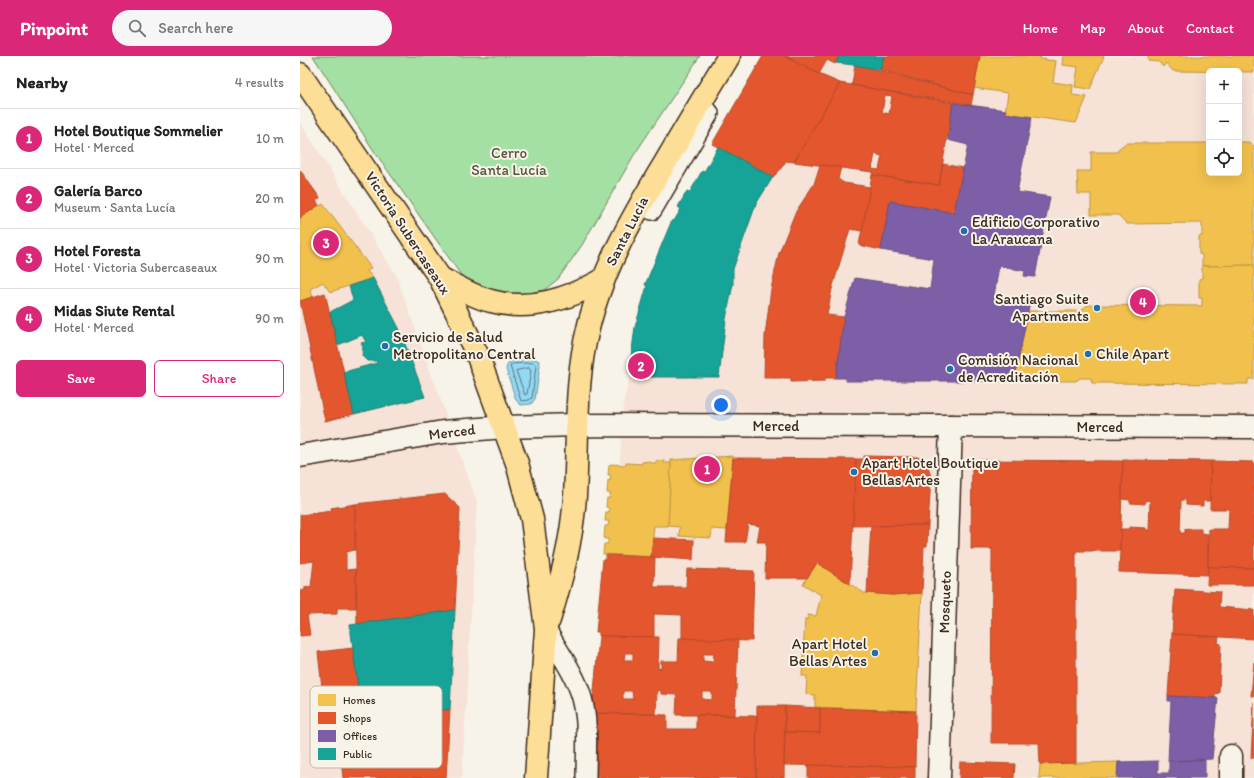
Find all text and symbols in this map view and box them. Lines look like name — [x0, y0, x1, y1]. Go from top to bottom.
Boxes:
search box — [112, 10, 392, 46]
text: Pinpoint — [20, 17, 88, 40]
icon: search — [126, 17, 148, 39]
text: Search here — [158, 19, 233, 37]
text: Home — [1023, 20, 1058, 37]
text: Map — [1080, 20, 1106, 37]
text: About — [1128, 20, 1164, 37]
text: Contact — [1186, 20, 1234, 37]
map controls — [1206, 68, 1242, 176]
button: + — [1206, 68, 1242, 104]
text: Nearby — [16, 72, 68, 92]
text: 4 results — [235, 75, 284, 90]
button: − — [1206, 104, 1242, 140]
text: Hotel Boutique Sommelier — [54, 122, 223, 140]
text: 1 — [26, 131, 32, 146]
text: 10 m — [256, 131, 284, 146]
text: Hotel · Merced — [54, 140, 134, 155]
button: locate — [1206, 140, 1242, 176]
park label: Cerro Santa Lucía — [471, 144, 547, 179]
street label: Victoria Subercaseaux — [362, 168, 454, 298]
text: Galería Barco — [54, 182, 142, 200]
text: 2 — [26, 191, 32, 206]
text: 20 m — [255, 191, 284, 206]
street label: Santa Lucía — [602, 193, 652, 269]
text: Museum · Santa Lucía — [54, 200, 176, 215]
place label: Edificio Corporativo La Araucana — [972, 213, 1100, 248]
marker: Edificio Corporativo La Araucana — [959, 226, 969, 236]
pin: 3 — [313, 228, 339, 258]
text: Hotel Foresta — [54, 242, 141, 260]
text: 3 — [25, 251, 33, 266]
text: 90 m — [255, 251, 284, 266]
text: Hotel · Victoria Subercaseaux — [54, 260, 217, 275]
pin: 4 — [1130, 287, 1156, 317]
place label: Santiago Suite Apartments — [995, 290, 1089, 325]
text: Midas Siute Rental — [54, 302, 175, 320]
marker: Santiago Suite Apartments — [1092, 303, 1102, 313]
text: 4 — [25, 311, 33, 326]
text: 90 m — [255, 311, 284, 326]
text: Hotel · Merced — [54, 320, 134, 335]
place label: Servicio de Salud Metropolitano Central — [393, 328, 536, 363]
marker: Servicio de Salud Metropolitano Central — [380, 341, 390, 351]
place label: Chile Apart — [1096, 345, 1170, 363]
marker: Chile Apart — [1083, 349, 1093, 359]
pin: 2 — [628, 351, 654, 381]
place label: Comisión Nacional de Acreditación — [958, 351, 1079, 386]
button: Save — [16, 360, 146, 397]
button: Share — [154, 360, 284, 397]
marker: Comisión Nacional de Acreditación — [945, 364, 955, 374]
your location — [711, 395, 731, 415]
street label: Merced — [752, 417, 800, 435]
street label: Merced — [1076, 418, 1124, 436]
street label: Merced — [428, 420, 476, 444]
pin: 1 — [694, 454, 720, 484]
place label: Apart Hotel Boutique Bellas Artes — [862, 454, 998, 489]
marker: Apart Hotel Boutique Bellas Artes — [849, 467, 859, 477]
street label: Mosqueto — [935, 570, 955, 634]
place label: Apart Hotel Bellas Artes — [789, 635, 868, 670]
marker: Apart Hotel Bellas Artes — [870, 648, 880, 658]
legend — [310, 686, 442, 768]
text: Homes — [343, 694, 376, 707]
text: Shops — [343, 712, 371, 725]
text: Offices — [343, 730, 377, 743]
text: Public — [343, 748, 372, 761]

